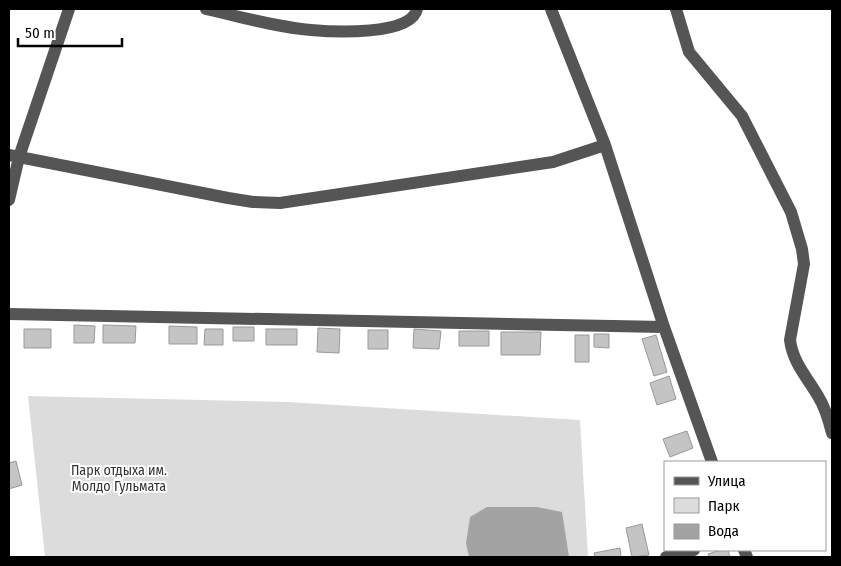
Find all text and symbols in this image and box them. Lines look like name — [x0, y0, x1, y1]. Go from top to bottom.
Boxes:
scale bar — [18, 15, 121, 47]
text: 50 m — [25, 24, 55, 42]
legend — [664, 461, 826, 551]
park label: Парк отдыха им. Молдо Гульмата — [71, 462, 167, 495]
text: Улица — [707, 472, 746, 490]
text: Парк — [708, 497, 739, 515]
text: Вода — [708, 522, 739, 540]

